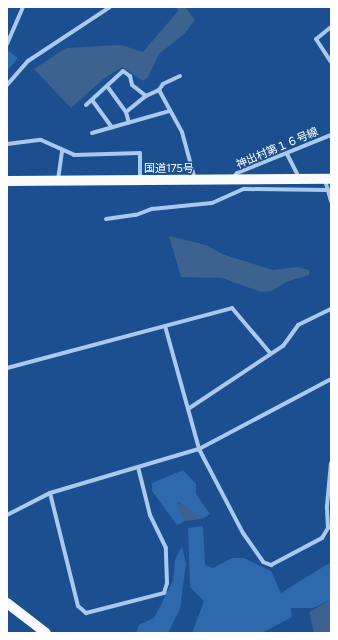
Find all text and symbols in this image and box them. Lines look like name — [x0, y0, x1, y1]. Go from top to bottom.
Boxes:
street label: 神出村第１６号線 — [234, 125, 320, 171]
street label: 国道175号 — [144, 161, 194, 175]

